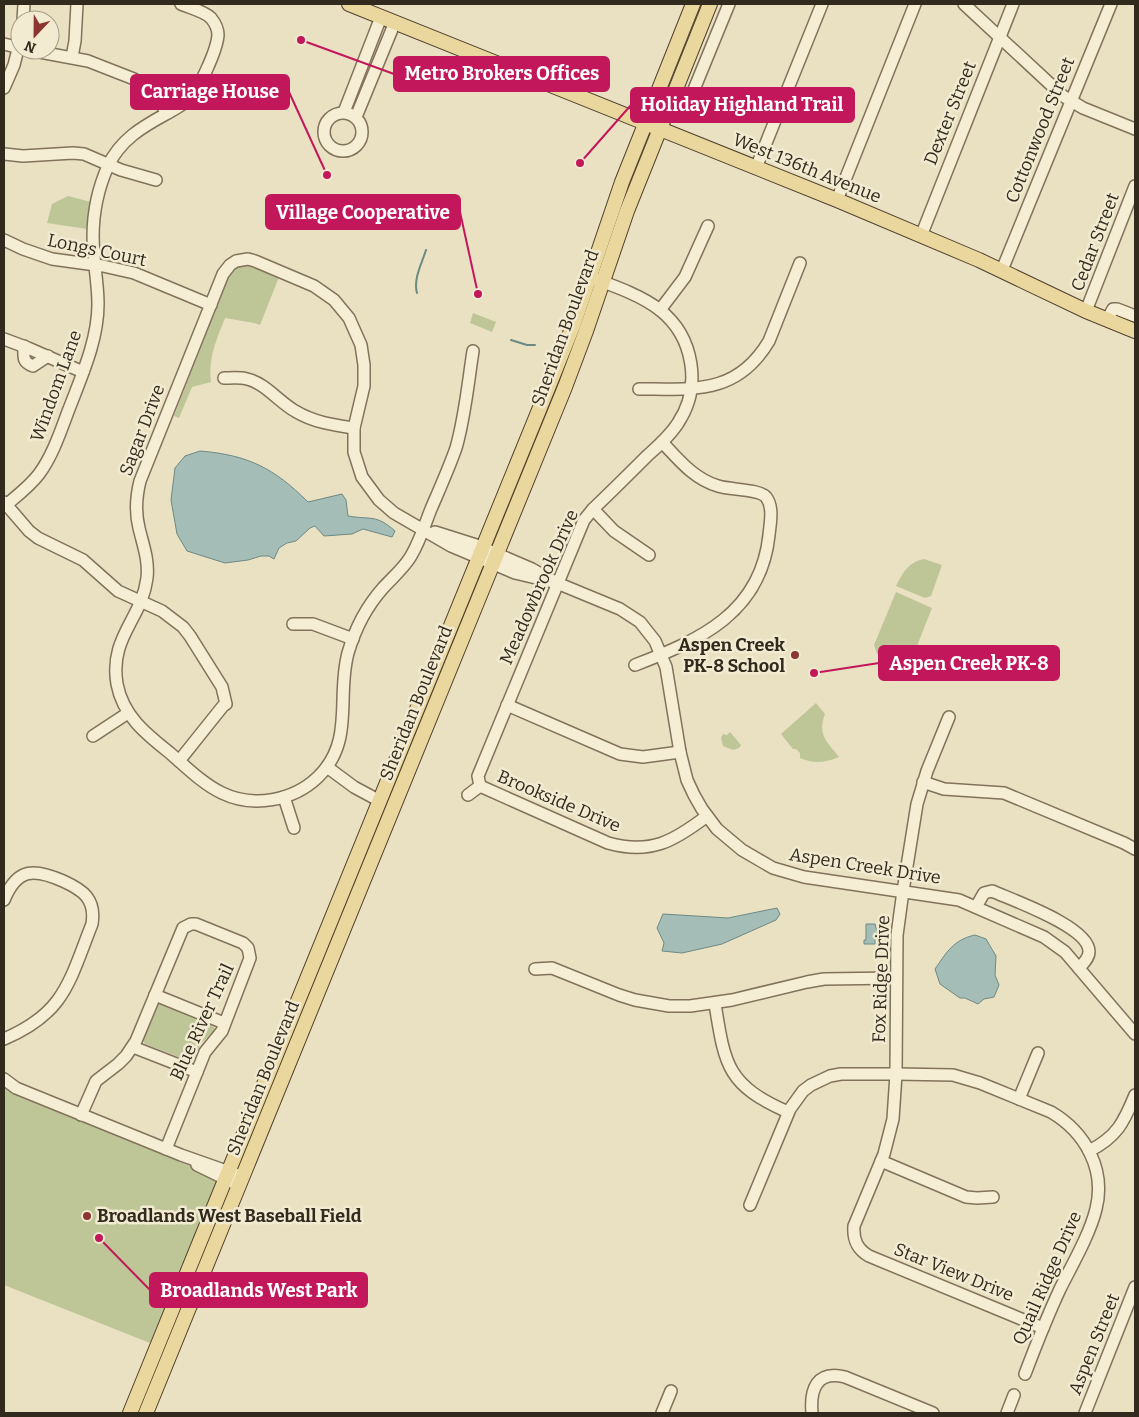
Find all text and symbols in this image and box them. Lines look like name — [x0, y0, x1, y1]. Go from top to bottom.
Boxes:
north arrow — [10, 10, 60, 60]
text: N — [22, 37, 39, 56]
street label: Cottonwood Street — [1001, 53, 1079, 206]
callout: Metro Brokers Offices — [394, 57, 609, 91]
street label: Dexter Street — [919, 57, 981, 168]
text: Metro Brokers Offices — [405, 62, 599, 85]
callout: Carriage House — [131, 75, 289, 109]
text: Carriage House — [141, 80, 279, 103]
callout: Holiday Highland Trail — [631, 88, 854, 122]
text: Holiday Highland Trail — [641, 93, 844, 116]
street label: West 136th Avenue — [730, 128, 884, 208]
street label: Cedar Street — [1066, 189, 1124, 294]
callout: Village Cooperative — [266, 195, 460, 229]
text: Village Cooperative — [276, 201, 450, 224]
street label: Longs Court — [45, 229, 149, 271]
street label: Sheridan Boulevard — [526, 246, 604, 409]
street label: Windom Lane — [26, 327, 86, 445]
street label: Sagar Drive — [115, 381, 169, 479]
street label: Meadowbrook Drive — [495, 506, 583, 668]
street label: Sheridan Boulevard — [375, 622, 457, 784]
place label: Aspen Creek PK-8 School — [678, 634, 785, 677]
callout: Aspen Creek PK-8 — [879, 646, 1059, 680]
marker: Aspen Creek PK-8 School — [789, 649, 801, 661]
text: Aspen Creek PK-8 — [889, 652, 1049, 675]
street label: Brookside Drive — [494, 765, 624, 837]
street label: Aspen Creek Drive — [788, 843, 942, 889]
street label: Fox Ridge Drive — [868, 915, 894, 1043]
street label: Blue River Trail — [165, 960, 239, 1084]
street label: Sheridan Boulevard — [222, 997, 304, 1159]
place label: Broadlands West Baseball Field — [97, 1205, 362, 1227]
street label: Quail Ridge Drive — [1008, 1208, 1086, 1348]
marker: Broadlands West Baseball Field — [81, 1210, 93, 1222]
street label: Star View Drive — [891, 1238, 1017, 1306]
callout: Broadlands West Park — [150, 1273, 367, 1307]
text: Broadlands West Park — [160, 1279, 358, 1302]
street label: Aspen Street — [1064, 1290, 1125, 1398]

